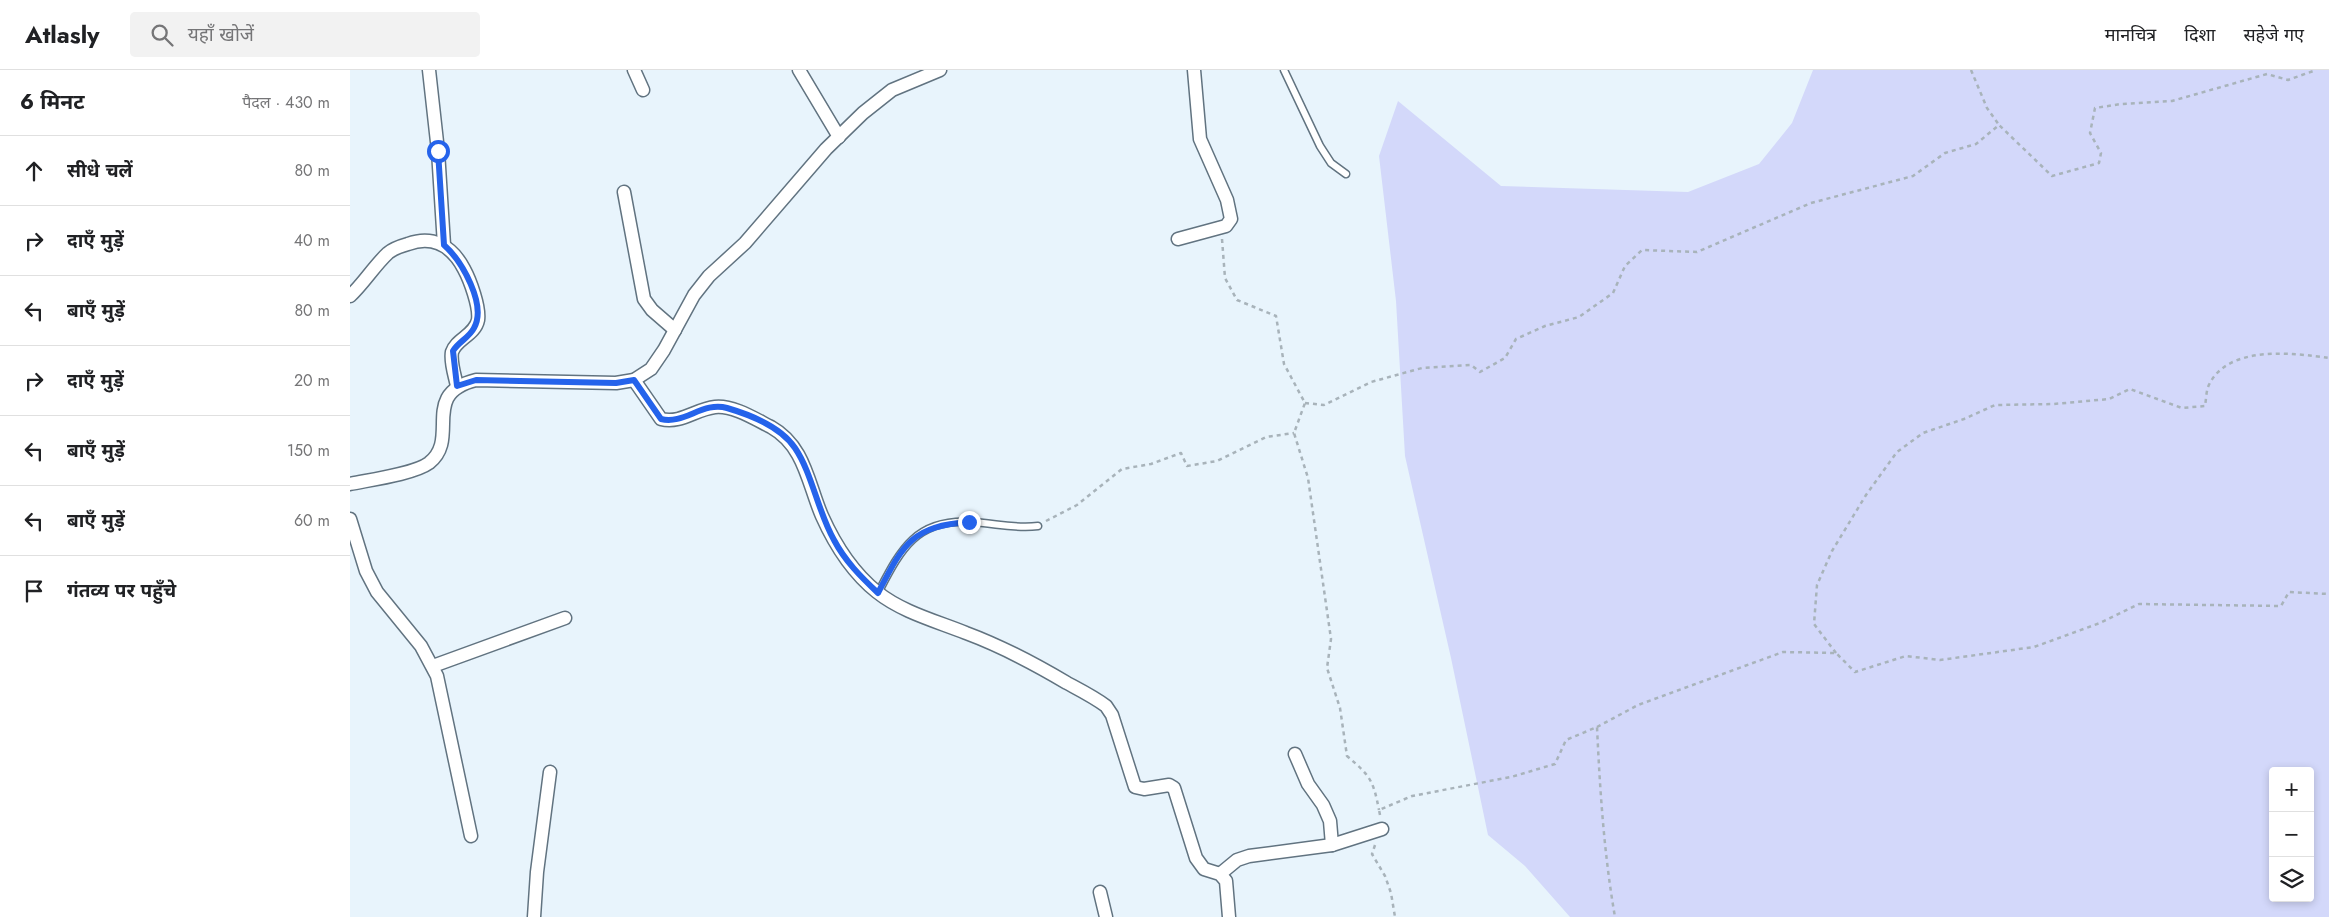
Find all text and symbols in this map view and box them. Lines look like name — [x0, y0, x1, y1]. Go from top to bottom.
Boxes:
search box — [130, 12, 480, 57]
text: Atlasly — [25, 17, 100, 52]
icon: search — [148, 21, 176, 49]
text: यहाँ खोजें — [188, 21, 254, 48]
text: मानचित्र — [2105, 22, 2156, 48]
text: दिशा — [2184, 22, 2215, 48]
text: सहेजे गए — [2243, 22, 2304, 48]
text: 6 मिनट — [20, 87, 84, 117]
text: पैदल · 430 m — [242, 91, 330, 114]
route start — [427, 140, 450, 163]
icon: ahead — [20, 157, 48, 185]
text: सीधे चलें — [67, 157, 133, 184]
text: 80 m — [294, 159, 330, 182]
icon: right — [20, 227, 48, 255]
text: दाएँ मुड़ें — [67, 227, 124, 254]
text: 40 m — [294, 229, 330, 252]
icon: left — [20, 297, 48, 325]
text: बाएँ मुड़ें — [67, 297, 125, 324]
text: 80 m — [294, 299, 330, 322]
icon: right — [20, 367, 48, 395]
text: दाएँ मुड़ें — [67, 367, 124, 394]
text: 20 m — [294, 369, 330, 392]
icon: left — [20, 437, 48, 465]
text: बाएँ मुड़ें — [67, 437, 125, 464]
text: 150 m — [287, 439, 330, 462]
icon: left — [20, 507, 48, 535]
text: बाएँ मुड़ें — [67, 507, 125, 534]
text: 60 m — [294, 509, 330, 532]
route end — [958, 511, 981, 534]
icon: arrive — [20, 577, 48, 605]
text: गंतव्य पर पहुँचे — [67, 577, 176, 604]
map controls — [2269, 767, 2314, 902]
button: + — [2269, 767, 2314, 812]
button: − — [2269, 812, 2314, 857]
button: layers — [2269, 857, 2314, 902]

